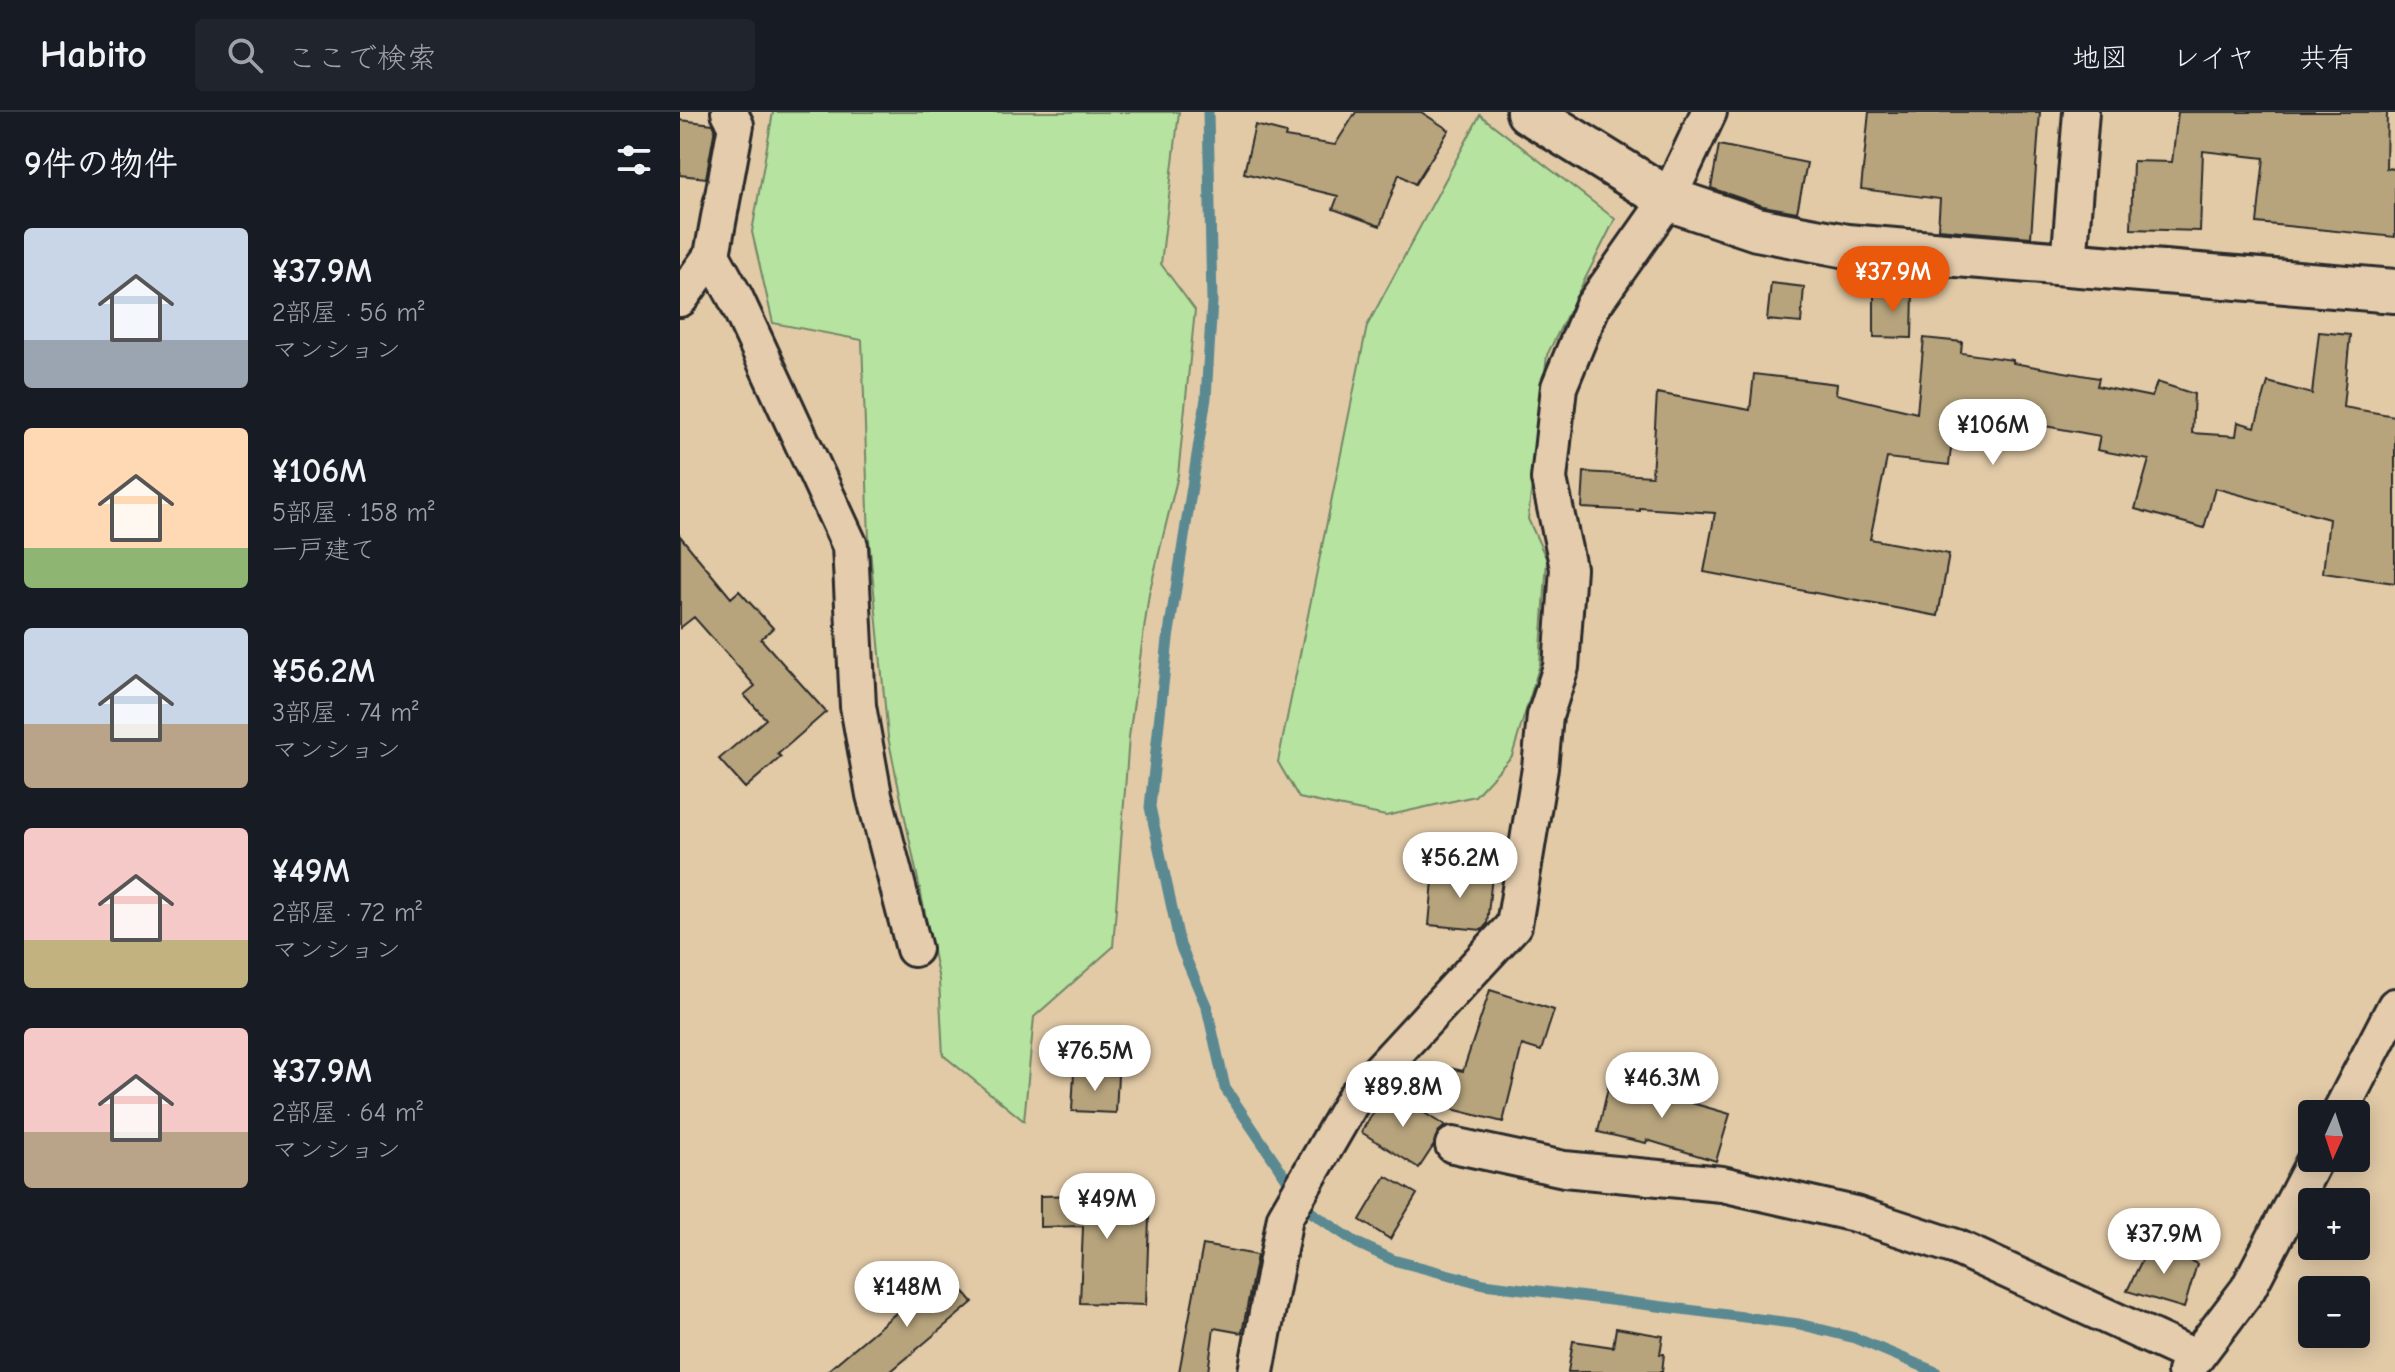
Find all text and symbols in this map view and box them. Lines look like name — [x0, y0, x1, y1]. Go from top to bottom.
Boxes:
search box — [195, 19, 755, 91]
text: Habito — [40, 33, 147, 77]
icon: search — [223, 33, 267, 77]
text: ここで検索 — [287, 41, 437, 76]
text: 地図 — [2072, 42, 2128, 74]
text: レイヤ — [2172, 42, 2255, 74]
text: 共有 — [2299, 42, 2355, 74]
icon: filters — [612, 138, 656, 182]
text: 9件の物件 — [24, 144, 178, 184]
pin: ¥37.9M — [1828, 246, 1958, 314]
text: ¥37.9M — [272, 251, 372, 291]
text: ¥37.9M — [1855, 257, 1931, 287]
icon: home — [88, 260, 184, 356]
text: 2部屋 · 56 m² — [272, 298, 424, 328]
text: マンション — [272, 335, 401, 365]
pin: ¥106M — [1937, 399, 2049, 467]
text: ¥106M — [1957, 410, 2029, 440]
text: ¥106M — [272, 451, 367, 491]
icon: home — [88, 460, 184, 556]
text: 5部屋 · 158 m² — [272, 498, 434, 528]
text: 一戸建て — [272, 535, 376, 565]
text: ¥56.2M — [272, 651, 375, 691]
icon: home — [88, 660, 184, 756]
text: 3部屋 · 74 m² — [272, 698, 419, 728]
text: マンション — [272, 735, 401, 765]
pin: ¥56.2M — [1395, 832, 1525, 900]
text: ¥56.2M — [1421, 843, 1499, 873]
text: ¥49M — [272, 851, 350, 891]
icon: home — [88, 860, 184, 956]
text: 2部屋 · 72 m² — [272, 898, 422, 928]
text: マンション — [272, 935, 401, 965]
pin: ¥76.5M — [1030, 1025, 1160, 1093]
text: ¥76.5M — [1057, 1036, 1133, 1066]
text: ¥37.9M — [272, 1051, 372, 1091]
pin: ¥46.3M — [1597, 1052, 1727, 1120]
icon: home — [88, 1060, 184, 1156]
pin: ¥89.8M — [1338, 1061, 1468, 1129]
text: ¥46.3M — [1623, 1063, 1701, 1093]
text: ¥89.8M — [1364, 1072, 1442, 1102]
text: 2部屋 · 64 m² — [272, 1098, 423, 1128]
north arrow — [2298, 1100, 2370, 1172]
map controls — [2298, 1100, 2370, 1348]
text: マンション — [272, 1135, 401, 1165]
pin: ¥49M — [1060, 1173, 1154, 1241]
text: ¥49M — [1077, 1184, 1137, 1214]
button: + — [2298, 1188, 2370, 1260]
pin: ¥37.9M — [2099, 1208, 2229, 1276]
text: ¥37.9M — [2126, 1219, 2202, 1249]
pin: ¥148M — [851, 1261, 963, 1329]
text: ¥148M — [872, 1272, 942, 1302]
button: − — [2298, 1276, 2370, 1348]

